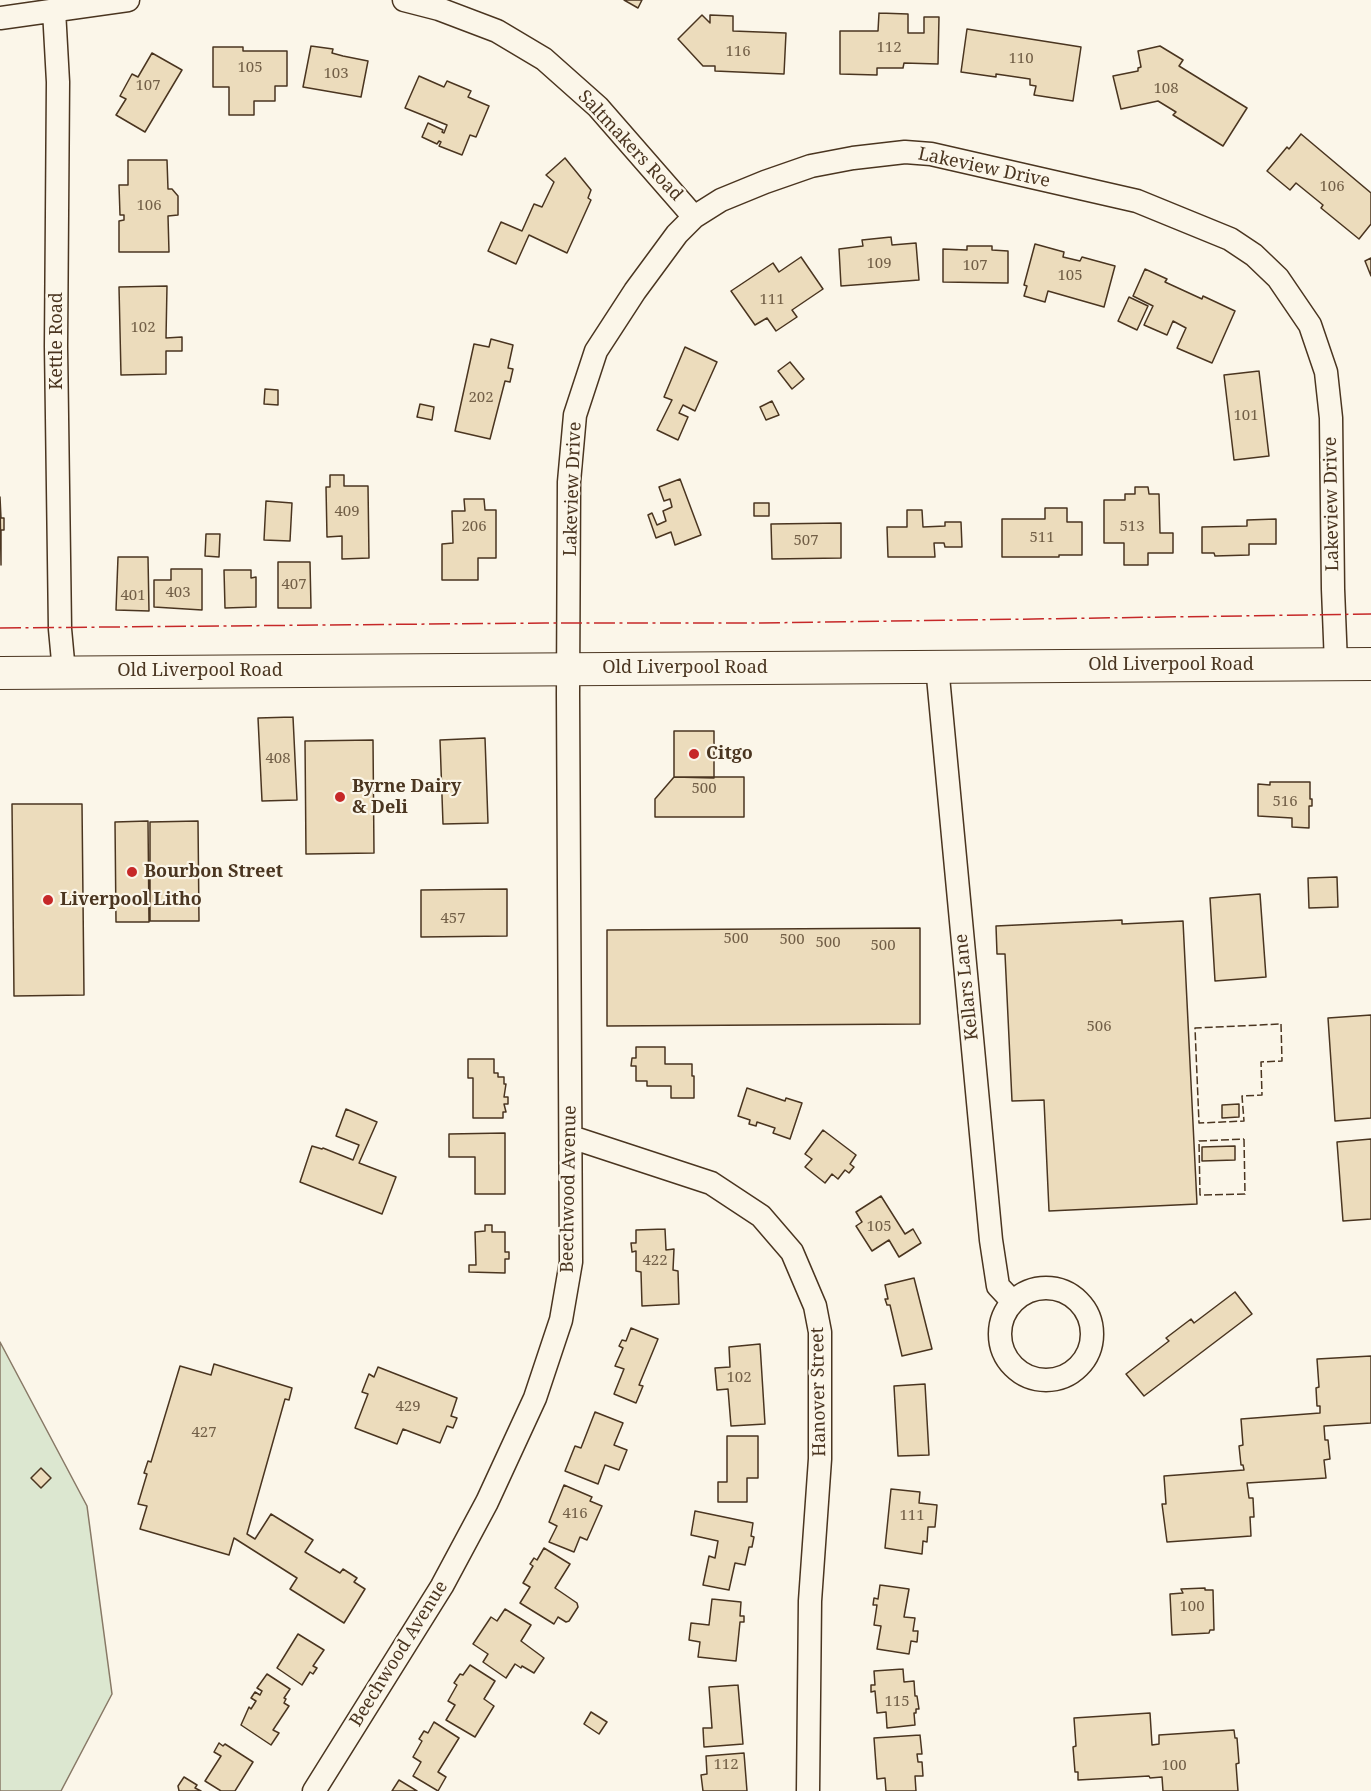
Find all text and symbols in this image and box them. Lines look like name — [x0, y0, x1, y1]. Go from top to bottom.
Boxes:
house number: 112 — [876, 39, 902, 57]
house number: 116 — [725, 43, 751, 61]
house number: 110 — [1008, 50, 1034, 68]
house number: 105 — [237, 59, 263, 77]
house number: 103 — [323, 65, 349, 83]
house number: 107 — [135, 77, 161, 95]
house number: 108 — [1153, 80, 1179, 98]
street label: Saltmakers Road — [573, 86, 687, 206]
street label: Lakeview Drive — [916, 143, 1052, 193]
house number: 106 — [1319, 178, 1345, 196]
house number: 106 — [136, 197, 162, 215]
house number: 109 — [866, 255, 892, 273]
house number: 107 — [962, 257, 988, 275]
house number: 105 — [1057, 267, 1083, 285]
house number: 111 — [759, 291, 785, 309]
street label: Kettle Road — [46, 292, 68, 390]
house number: 102 — [130, 319, 156, 337]
house number: 202 — [468, 389, 494, 407]
house number: 101 — [1233, 407, 1259, 425]
street label: Lakeview Drive — [560, 421, 586, 557]
street label: Lakeview Drive — [1320, 437, 1344, 571]
house number: 409 — [334, 503, 360, 521]
house number: 206 — [461, 518, 487, 536]
house number: 513 — [1119, 518, 1145, 536]
house number: 511 — [1029, 529, 1055, 547]
house number: 507 — [793, 532, 819, 550]
house number: 407 — [281, 576, 307, 594]
house number: 403 — [165, 584, 191, 602]
house number: 401 — [120, 587, 146, 605]
street label: Old Liverpool Road — [1088, 654, 1254, 676]
street label: Old Liverpool Road — [602, 657, 768, 679]
street label: Old Liverpool Road — [117, 660, 283, 682]
place label: Citgo — [706, 743, 753, 765]
marker: Citgo — [687, 747, 701, 761]
house number: 408 — [265, 750, 291, 768]
place label: Byrne Dairy & Deli — [352, 776, 461, 818]
house number: 500 — [691, 780, 717, 798]
marker: Byrne Dairy & Deli — [333, 790, 347, 804]
house number: 516 — [1272, 793, 1298, 811]
place label: Bourbon Street — [144, 861, 283, 883]
marker: Bourbon Street — [125, 865, 139, 879]
place label: Liverpool Litho — [60, 889, 202, 911]
marker: Liverpool Litho — [41, 893, 55, 907]
house number: 457 — [440, 910, 466, 928]
house number: 500 — [723, 930, 749, 948]
house number: 500 — [779, 931, 805, 949]
street label: Kellars Lane — [951, 933, 983, 1041]
house number: 500 — [815, 934, 841, 952]
house number: 500 — [870, 937, 896, 955]
house number: 506 — [1086, 1018, 1112, 1036]
street label: Beechwood Avenue — [557, 1105, 581, 1273]
house number: 105 — [866, 1218, 892, 1236]
house number: 422 — [642, 1252, 668, 1270]
street label: Hanover Street — [807, 1327, 831, 1457]
house number: 102 — [726, 1369, 752, 1387]
house number: 429 — [395, 1398, 421, 1416]
house number: 427 — [191, 1424, 217, 1442]
house number: 416 — [562, 1505, 588, 1523]
house number: 111 — [899, 1507, 925, 1525]
street label: Beechwood Avenue — [345, 1577, 453, 1731]
house number: 100 — [1179, 1598, 1205, 1616]
house number: 115 — [884, 1693, 910, 1711]
house number: 112 — [713, 1756, 739, 1774]
house number: 100 — [1161, 1757, 1187, 1775]

